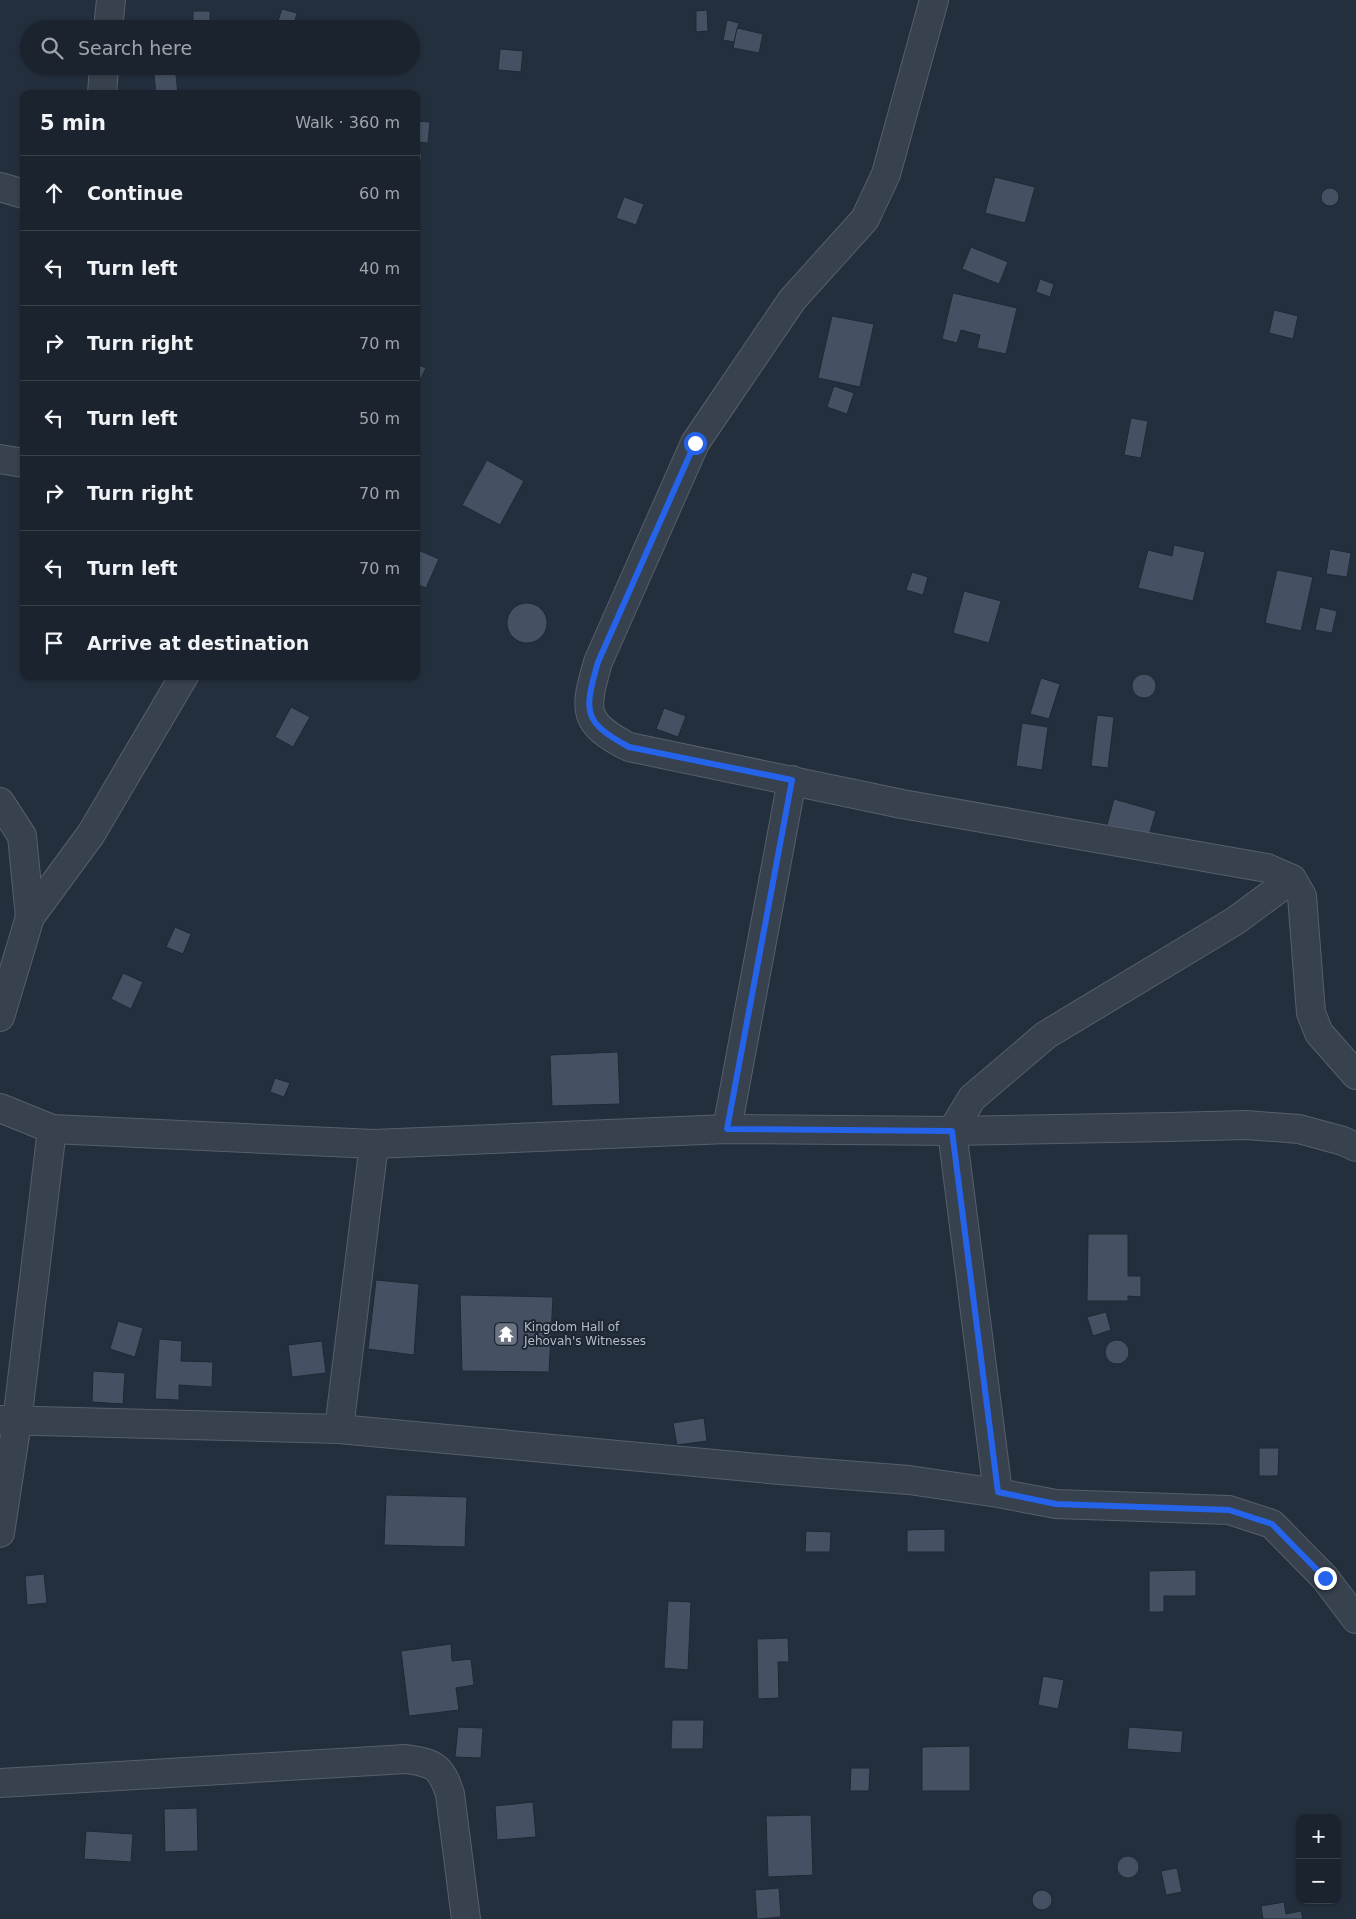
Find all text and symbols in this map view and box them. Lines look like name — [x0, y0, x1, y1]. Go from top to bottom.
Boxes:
search box — [20, 20, 420, 75]
icon: search — [38, 34, 66, 62]
text: Search here — [78, 37, 192, 59]
text: 5 min — [40, 111, 106, 135]
text: Walk · 360 m — [295, 113, 400, 132]
icon: ahead — [40, 179, 68, 207]
text: Continue — [87, 182, 183, 204]
text: 60 m — [359, 184, 400, 203]
icon: left — [40, 254, 68, 282]
text: Turn left — [87, 257, 178, 279]
text: 40 m — [359, 259, 400, 278]
icon: right — [40, 329, 68, 357]
text: Turn right — [87, 332, 193, 354]
text: 70 m — [359, 334, 400, 353]
icon: left — [40, 404, 68, 432]
text: Turn left — [87, 407, 178, 429]
text: 50 m — [359, 409, 400, 428]
route start — [684, 432, 707, 455]
icon: right — [40, 479, 68, 507]
text: Turn right — [87, 482, 193, 504]
text: 70 m — [359, 484, 400, 503]
icon: left — [40, 554, 68, 582]
text: Turn left — [87, 557, 178, 579]
text: 70 m — [359, 559, 400, 578]
icon: arrive — [40, 629, 68, 657]
text: Arrive at destination — [87, 632, 309, 654]
place label: Kingdom Hall of Jehovah's Witnesses — [523, 1320, 646, 1348]
temple icon: Kingdom Hall of Jehovah's Witnesses — [493, 1321, 519, 1347]
route end — [1314, 1567, 1337, 1590]
map controls — [1296, 1814, 1341, 1904]
button: + — [1296, 1814, 1341, 1859]
button: − — [1296, 1859, 1341, 1904]

